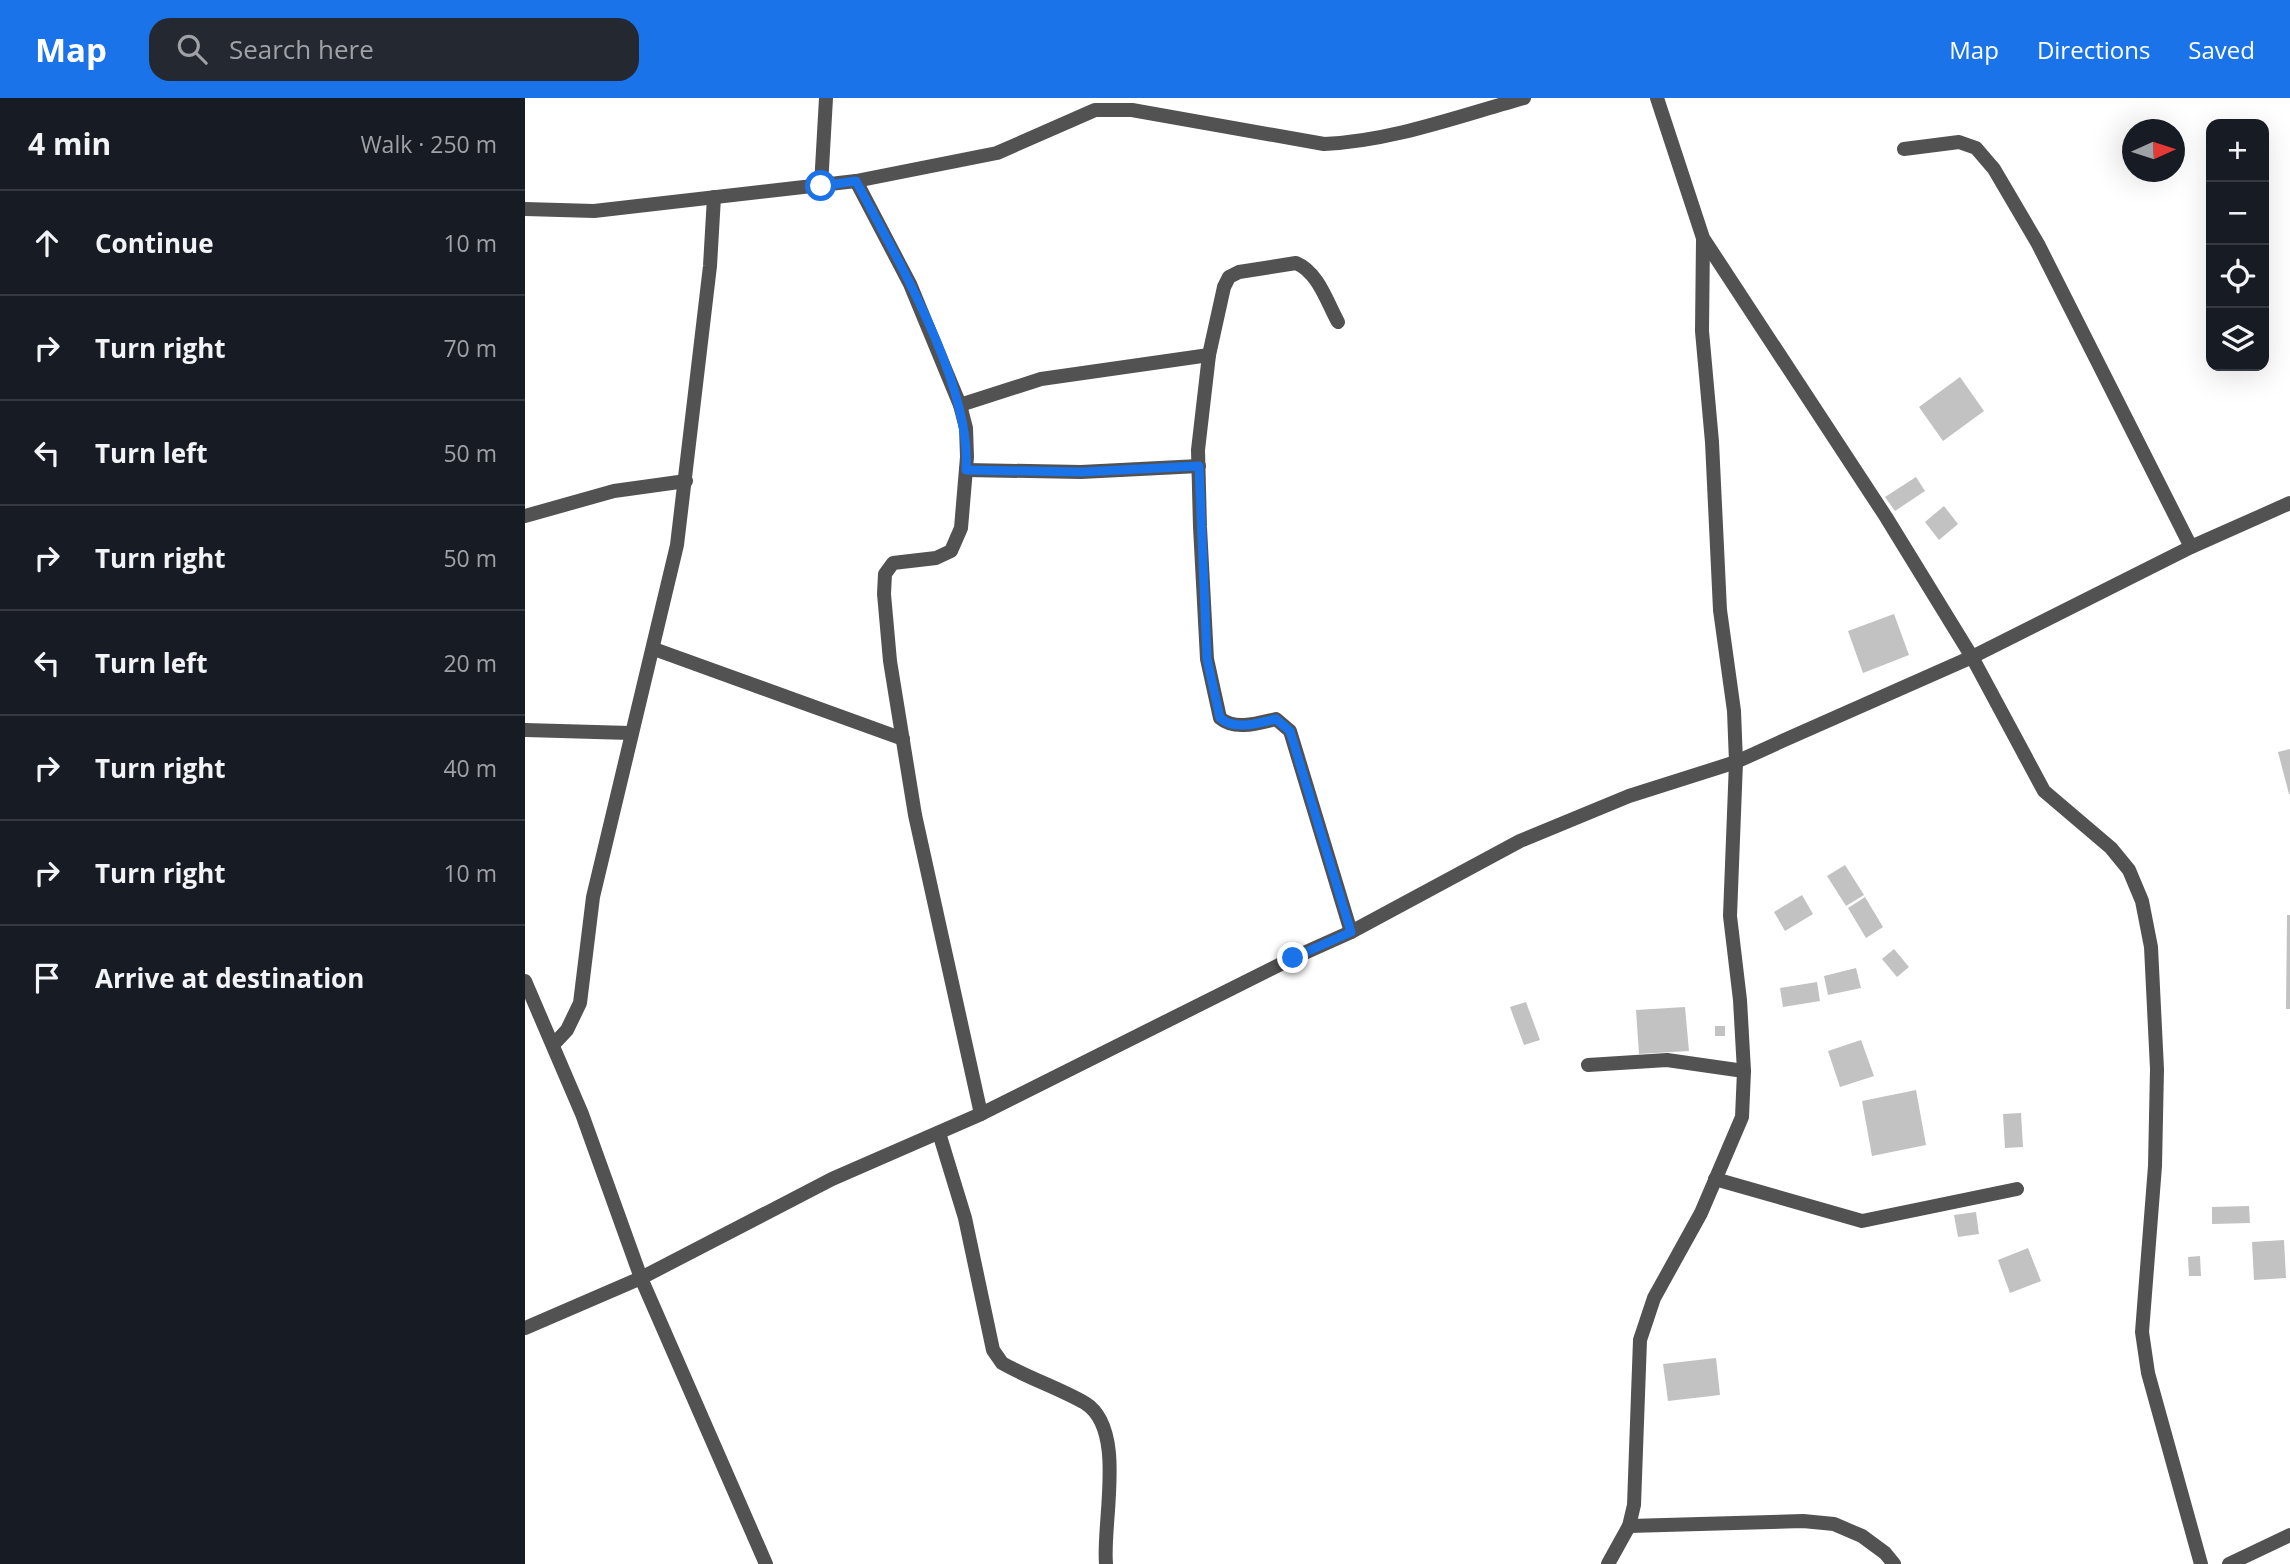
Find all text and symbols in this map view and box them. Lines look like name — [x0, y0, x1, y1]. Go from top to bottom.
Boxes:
search box — [149, 18, 639, 81]
text: Map — [35, 27, 107, 72]
icon: search — [173, 30, 211, 68]
text: Search here — [229, 31, 374, 67]
text: Map — [1949, 33, 1999, 66]
text: Directions — [2037, 33, 2150, 66]
text: Saved — [2188, 33, 2255, 66]
north arrow — [2122, 119, 2185, 182]
map controls — [2206, 119, 2269, 371]
button: + — [2206, 119, 2269, 182]
text: 4 min — [28, 123, 111, 164]
text: Walk · 250 m — [360, 128, 497, 160]
route start — [805, 170, 836, 201]
button: − — [2206, 182, 2269, 245]
icon: ahead — [28, 224, 66, 262]
text: Continue — [95, 225, 214, 261]
text: 10 m — [443, 227, 497, 259]
button: locate — [2206, 245, 2269, 308]
button: layers — [2206, 308, 2269, 371]
icon: right — [28, 329, 66, 367]
text: Turn right — [95, 330, 226, 366]
text: 70 m — [443, 332, 497, 364]
icon: left — [28, 434, 66, 472]
text: Turn left — [95, 435, 207, 471]
text: 50 m — [443, 437, 497, 469]
icon: right — [28, 539, 66, 577]
text: Turn right — [95, 540, 226, 576]
text: 50 m — [443, 542, 497, 574]
icon: left — [28, 644, 66, 682]
text: Turn left — [95, 645, 207, 681]
text: 20 m — [443, 647, 497, 679]
icon: right — [28, 749, 66, 787]
text: Turn right — [95, 750, 226, 786]
text: 40 m — [443, 752, 497, 784]
icon: right — [28, 854, 66, 892]
text: Turn right — [95, 855, 226, 891]
text: 10 m — [443, 857, 497, 889]
route end — [1277, 942, 1308, 973]
icon: arrive — [28, 959, 66, 997]
text: Arrive at destination — [95, 960, 364, 996]

